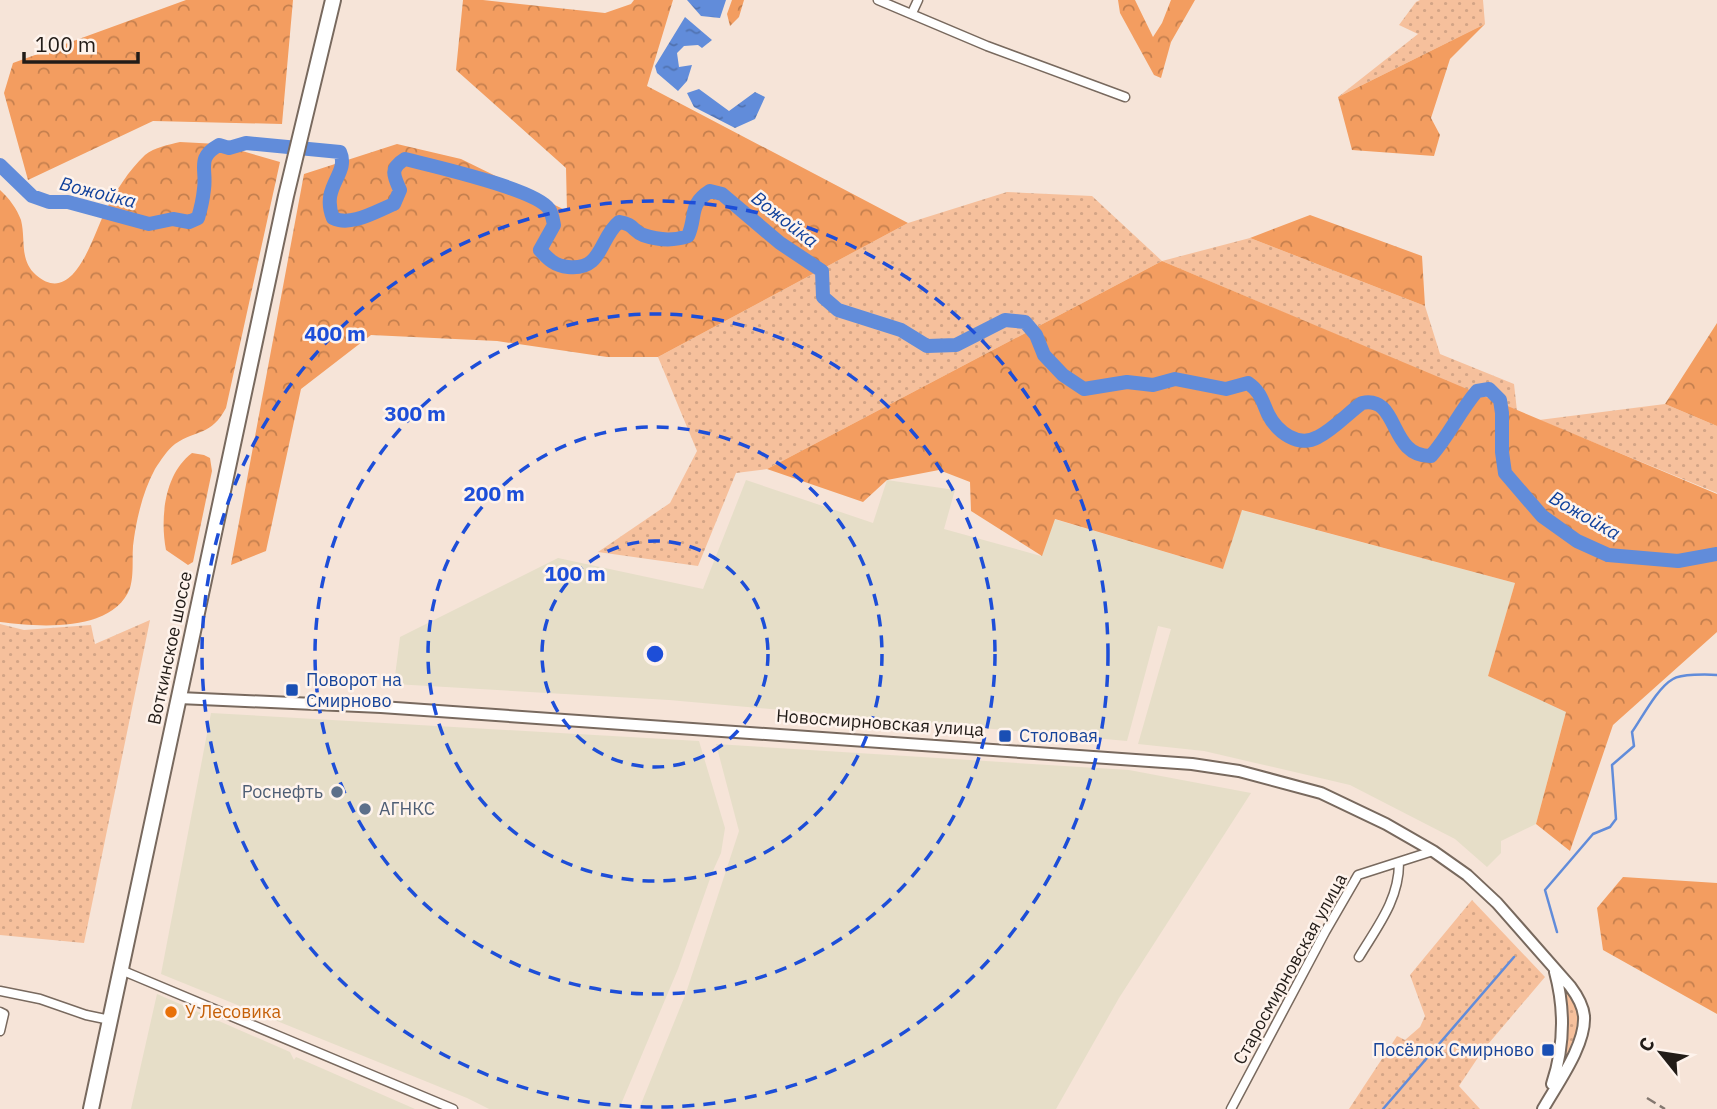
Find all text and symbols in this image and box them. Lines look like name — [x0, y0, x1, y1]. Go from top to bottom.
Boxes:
scale bar — [24, 21, 138, 65]
text: 100 m — [35, 30, 96, 58]
water label: Вожойка — [57, 171, 139, 213]
water label: Вожойка — [747, 186, 823, 252]
text: 400 m — [304, 319, 366, 347]
text: 300 m — [384, 399, 446, 427]
text: 200 m — [463, 479, 525, 507]
water label: Вожойка — [1545, 485, 1625, 545]
text: 100 m — [544, 559, 606, 587]
street label: Воткинское шоссе — [142, 569, 197, 727]
centre of rings — [643, 642, 667, 666]
place label: Поворот на Смирново — [306, 668, 402, 712]
marker: Поворот на Смирново — [284, 682, 300, 698]
street label: Новосмирновская улица — [775, 704, 985, 741]
place label: Столовая — [1019, 724, 1098, 747]
marker: Столовая — [997, 728, 1013, 744]
place label: Роснефть — [242, 780, 323, 803]
marker: Роснефть — [329, 784, 345, 800]
place label: АГНКС — [379, 797, 435, 820]
marker: АГНКС — [357, 801, 373, 817]
street label: Старосмирновская улица — [1227, 869, 1352, 1068]
place label: У Лесовика — [185, 1000, 282, 1023]
marker: У Лесовика — [163, 1004, 179, 1020]
north arrow — [1626, 1018, 1696, 1088]
text: С — [1633, 1033, 1660, 1056]
place label: Посёлок Смирново — [1373, 1038, 1534, 1061]
marker: Посёлок Смирново — [1540, 1042, 1556, 1058]

